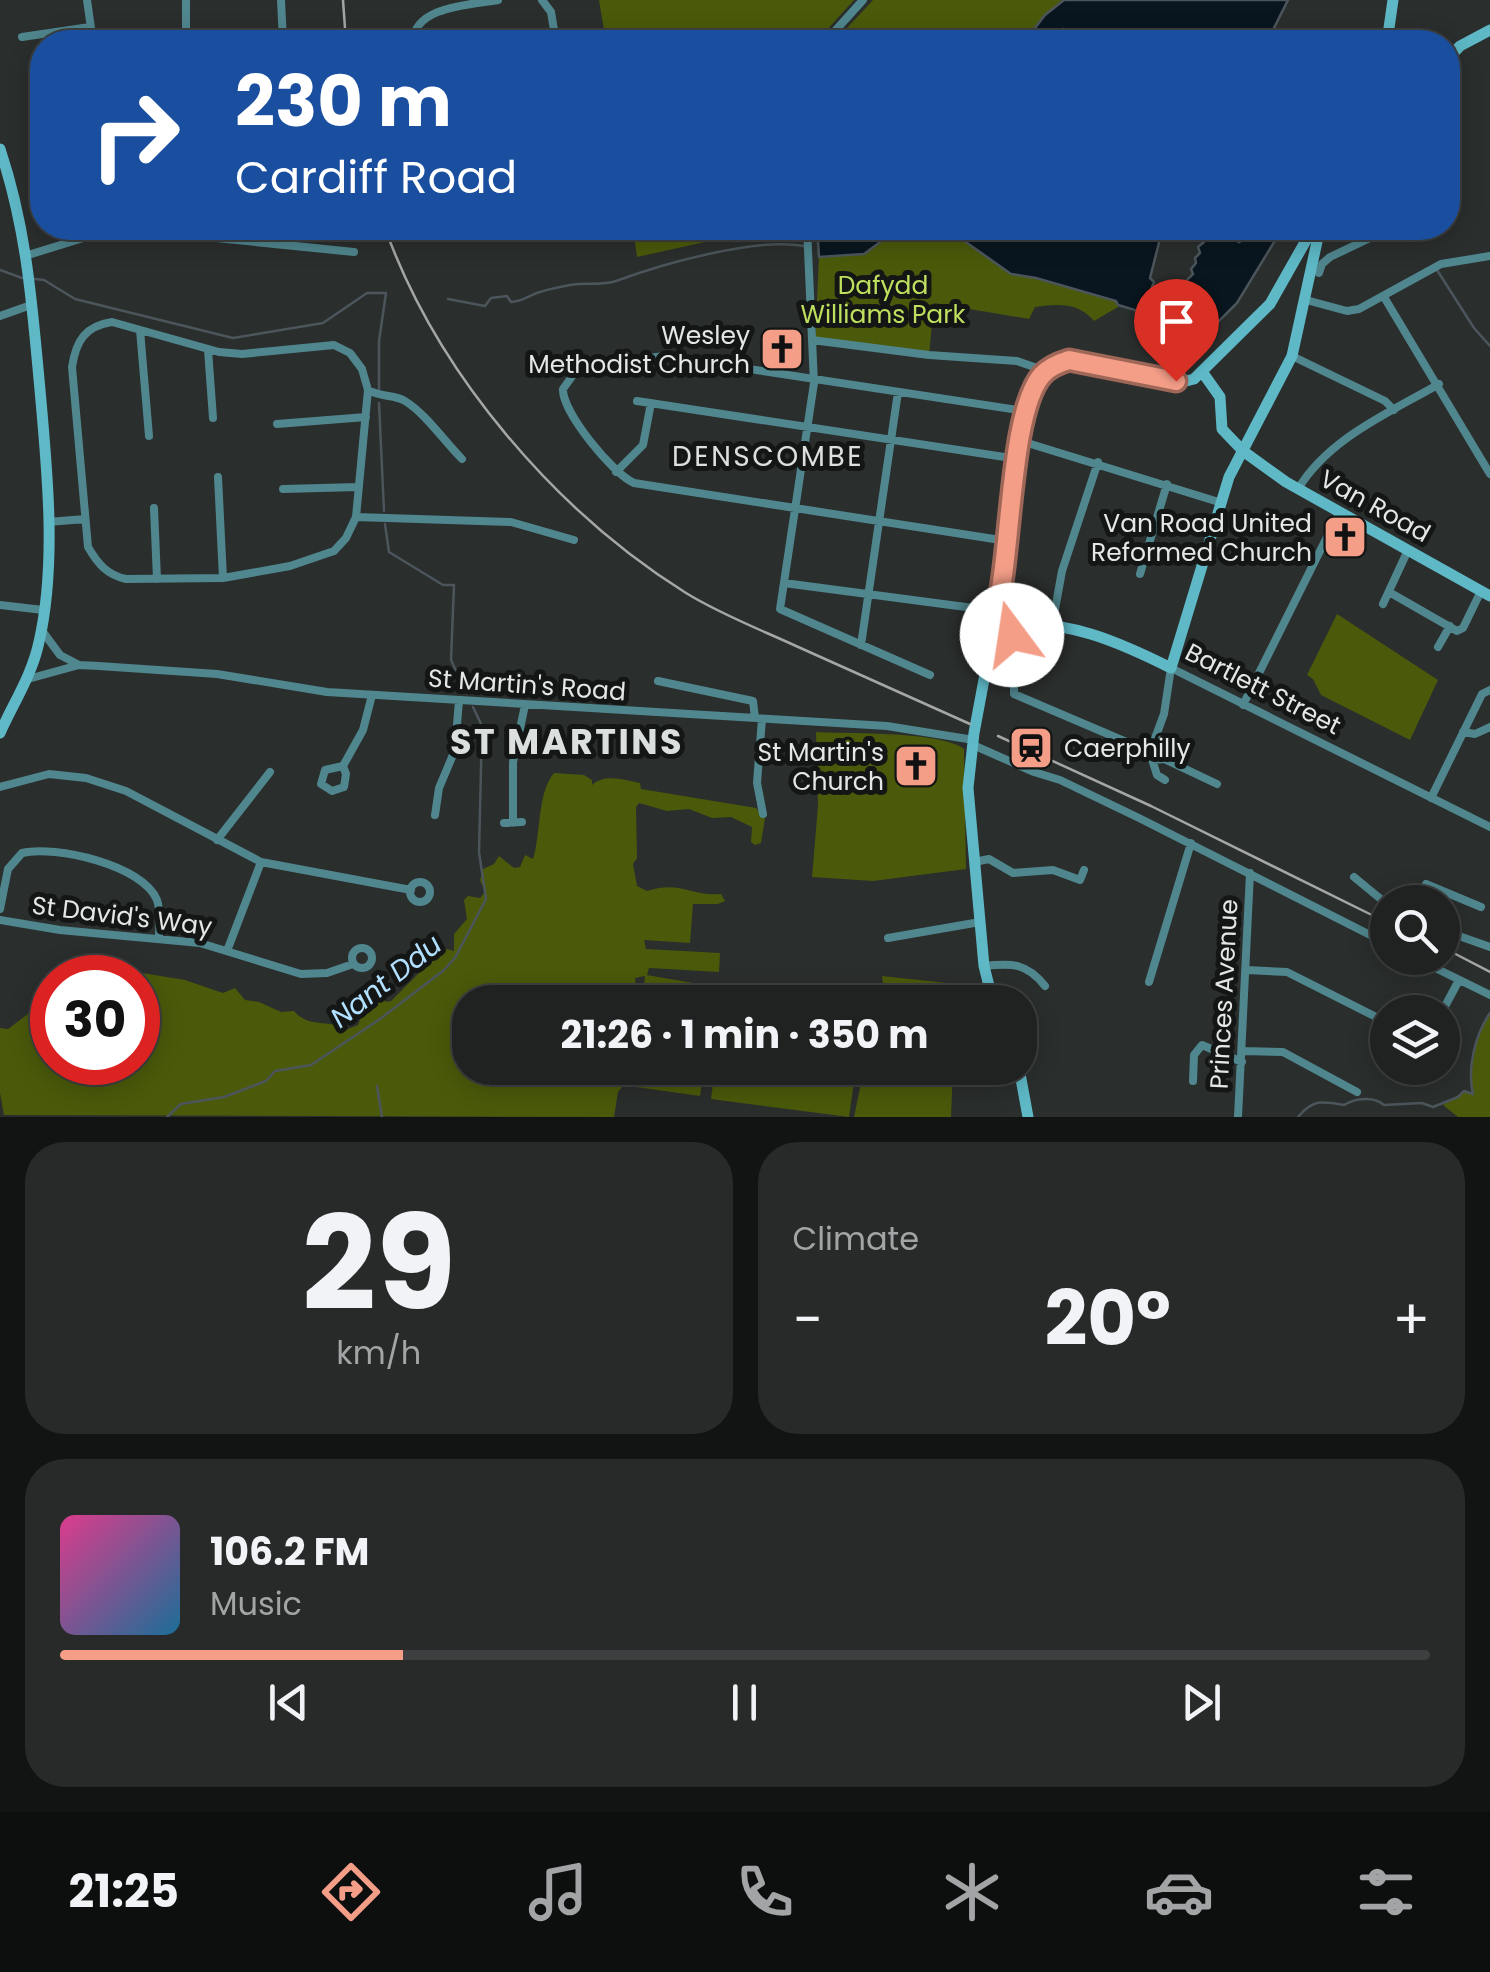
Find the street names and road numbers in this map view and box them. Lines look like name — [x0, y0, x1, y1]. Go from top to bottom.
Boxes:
street label: Van Road — [1313, 461, 1437, 551]
street label: Bartlett Street — [1179, 635, 1347, 743]
street label: St Martin's Road — [427, 661, 627, 709]
street label: St David's Way — [30, 888, 214, 944]
street label: Princes Avenue — [1202, 898, 1246, 1090]

